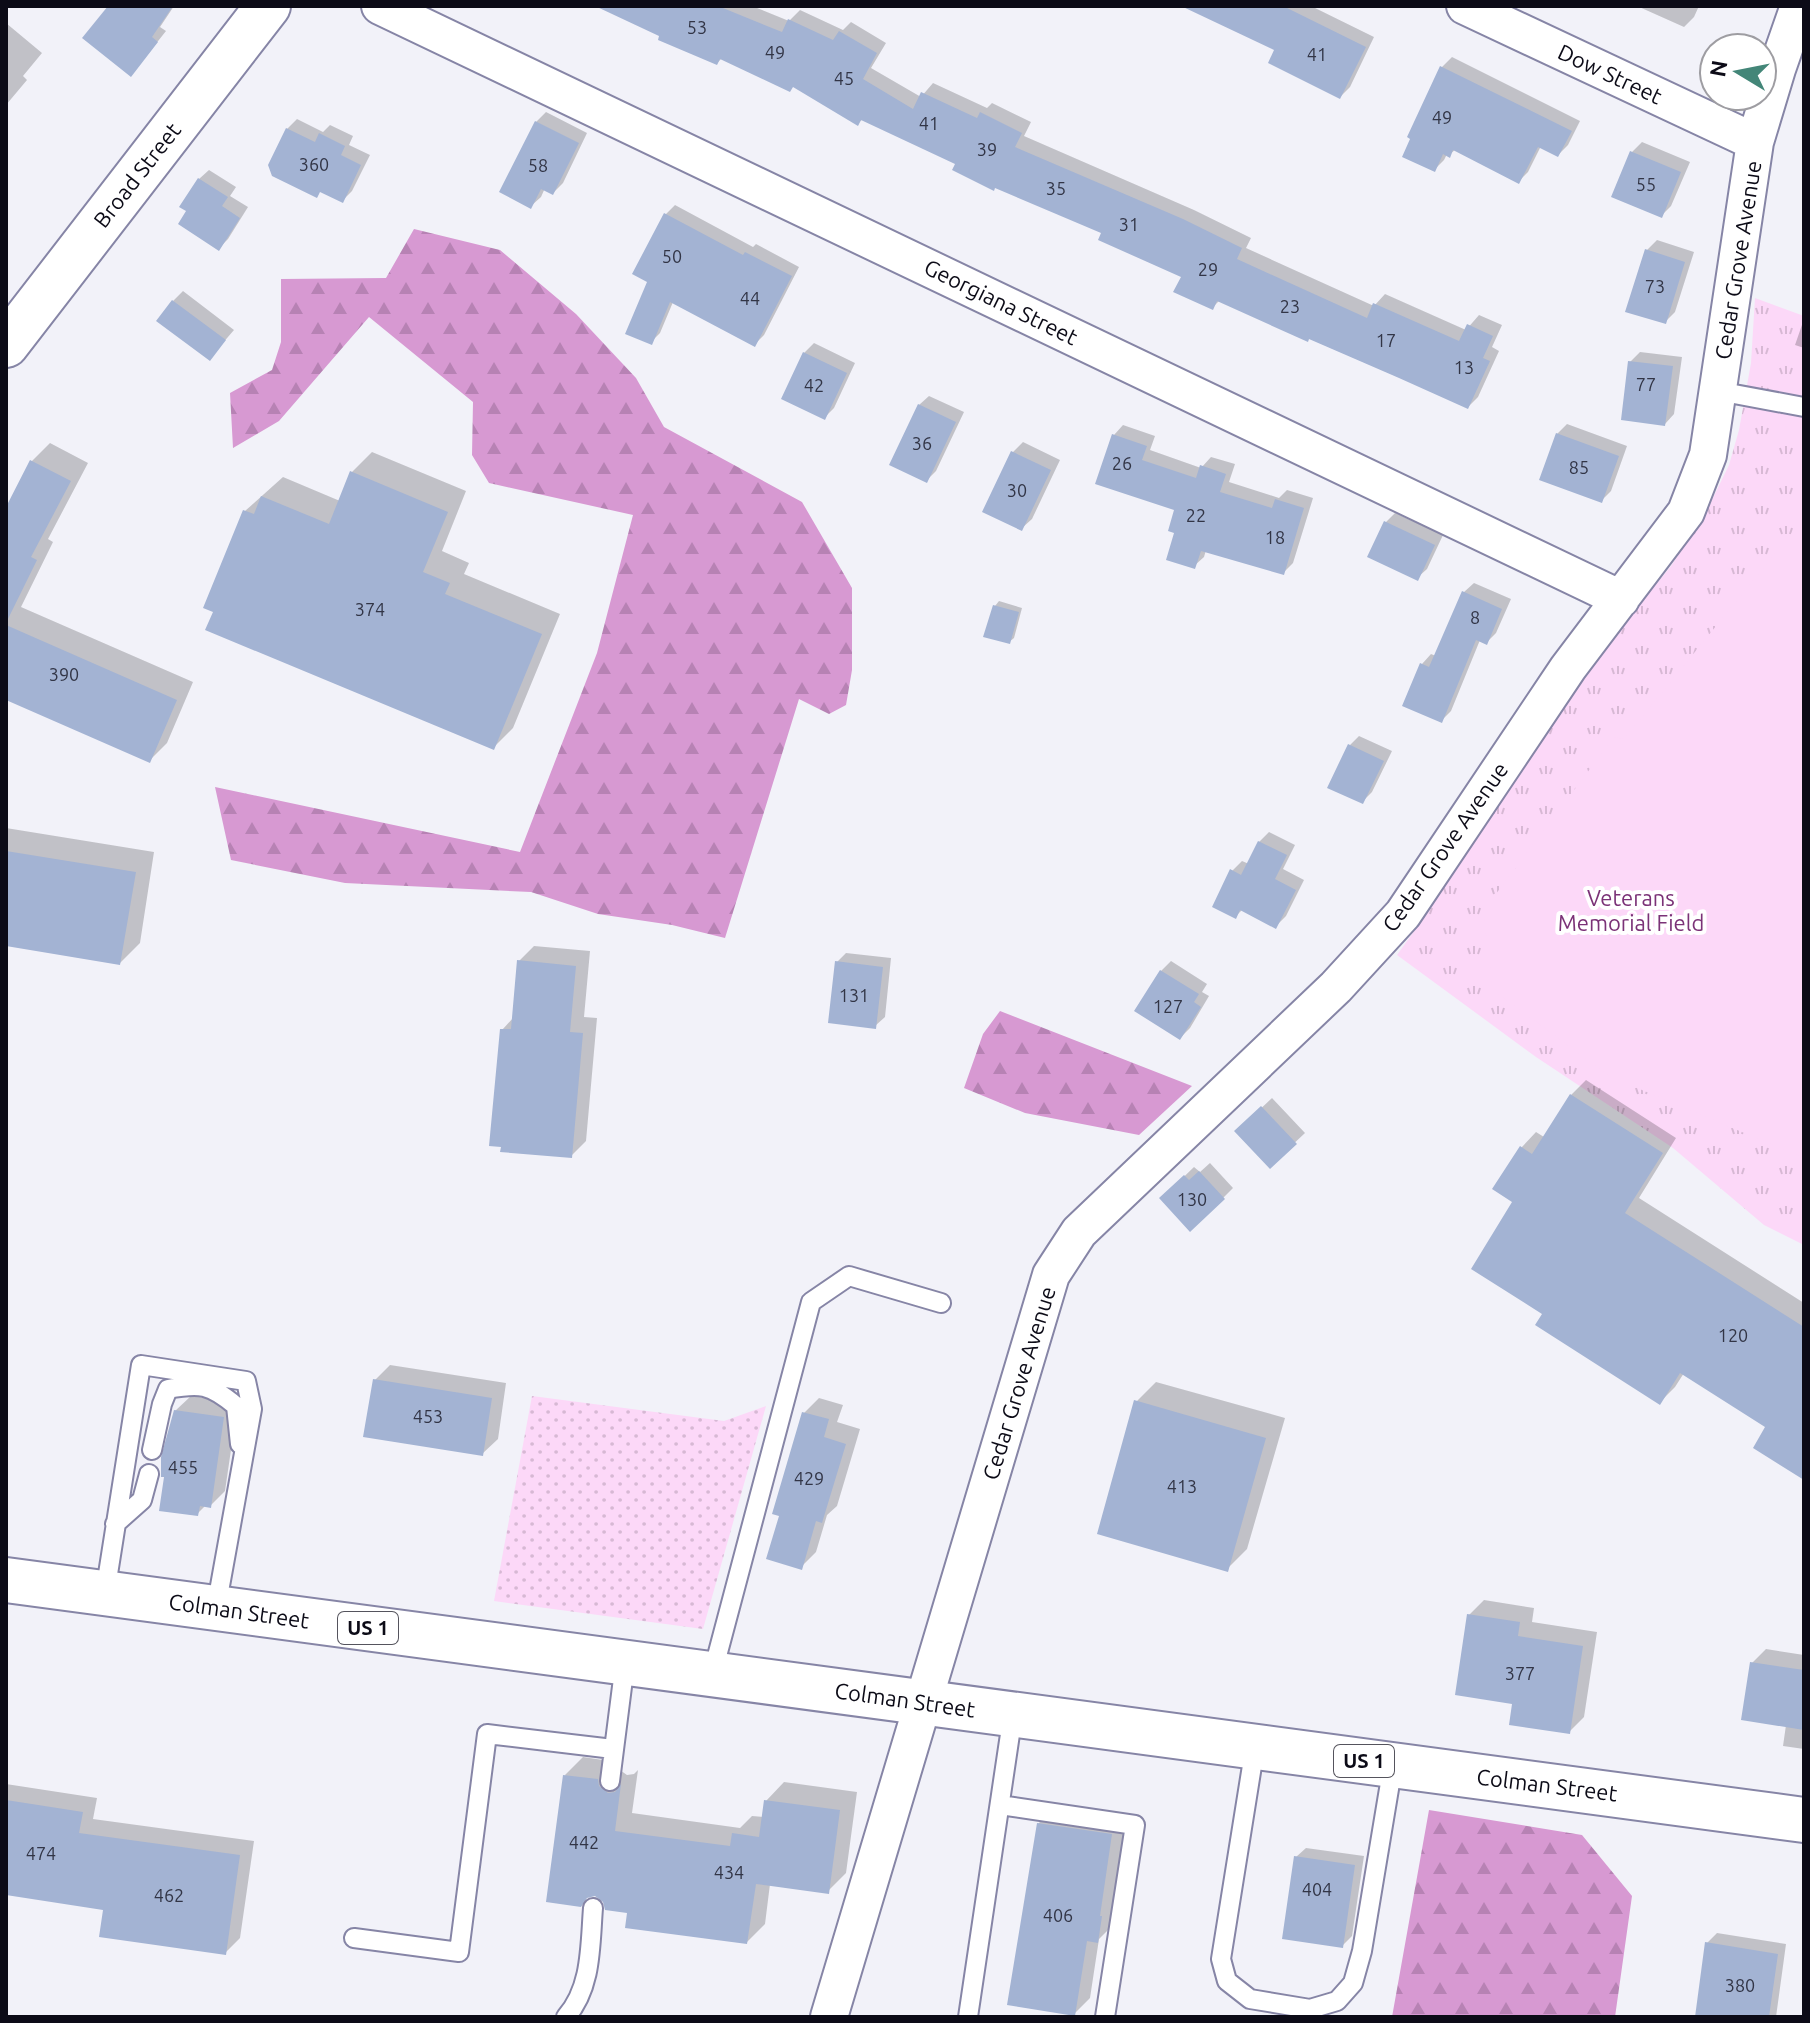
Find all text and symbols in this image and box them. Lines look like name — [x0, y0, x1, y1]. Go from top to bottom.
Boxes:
house number: 53 — [687, 17, 707, 37]
north arrow — [1698, 32, 1778, 112]
street label: Dow Street — [1554, 39, 1667, 109]
house number: 49 — [765, 42, 785, 62]
house number: 41 — [1307, 44, 1327, 64]
text: N — [1704, 58, 1732, 79]
house number: 45 — [834, 68, 854, 88]
house number: 49 — [1432, 107, 1452, 127]
house number: 41 — [919, 113, 939, 133]
street label: Broad Street — [88, 117, 185, 232]
house number: 39 — [977, 139, 997, 159]
house number: 360 — [299, 154, 329, 174]
house number: 58 — [528, 155, 548, 175]
street label: Cedar Grove Avenue — [1709, 159, 1766, 361]
house number: 55 — [1636, 174, 1656, 194]
house number: 35 — [1046, 178, 1066, 198]
house number: 31 — [1119, 214, 1139, 234]
house number: 50 — [662, 246, 682, 266]
street label: Georgiana Street — [920, 254, 1082, 350]
house number: 29 — [1198, 259, 1218, 279]
house number: 73 — [1645, 276, 1665, 296]
house number: 44 — [740, 288, 760, 308]
house number: 23 — [1280, 296, 1300, 316]
house number: 17 — [1376, 330, 1396, 350]
house number: 13 — [1454, 357, 1474, 377]
house number: 77 — [1636, 374, 1656, 394]
house number: 42 — [804, 375, 824, 395]
house number: 36 — [912, 433, 932, 453]
house number: 26 — [1112, 453, 1132, 473]
house number: 85 — [1569, 457, 1589, 477]
house number: 30 — [1007, 480, 1027, 500]
house number: 22 — [1186, 505, 1206, 525]
house number: 18 — [1265, 527, 1285, 547]
house number: 374 — [355, 599, 385, 619]
house number: 8 — [1470, 607, 1480, 627]
house number: 390 — [49, 664, 79, 684]
street label: Cedar Grove Avenue — [1377, 757, 1512, 936]
park label: Veterans Memorial Field — [1558, 885, 1704, 935]
house number: 131 — [839, 985, 869, 1005]
house number: 127 — [1153, 996, 1183, 1016]
house number: 130 — [1177, 1189, 1207, 1209]
street label: Cedar Grove Avenue — [977, 1283, 1060, 1483]
house number: 120 — [1718, 1325, 1748, 1345]
house number: 453 — [413, 1406, 443, 1426]
house number: 455 — [168, 1457, 198, 1477]
house number: 429 — [794, 1468, 824, 1488]
house number: 413 — [1167, 1476, 1197, 1496]
street label: Colman Street — [167, 1588, 311, 1633]
road number: US 1 — [338, 1612, 398, 1644]
house number: 377 — [1505, 1663, 1535, 1683]
street label: Colman Street — [833, 1677, 977, 1722]
road number: US 1 — [1334, 1745, 1394, 1777]
street label: Colman Street — [1475, 1763, 1619, 1806]
house number: 442 — [569, 1832, 599, 1852]
house number: 474 — [26, 1843, 56, 1863]
house number: 434 — [714, 1862, 744, 1882]
house number: 404 — [1302, 1879, 1332, 1899]
house number: 462 — [154, 1885, 184, 1905]
house number: 406 — [1043, 1905, 1073, 1925]
house number: 380 — [1725, 1975, 1755, 1995]

